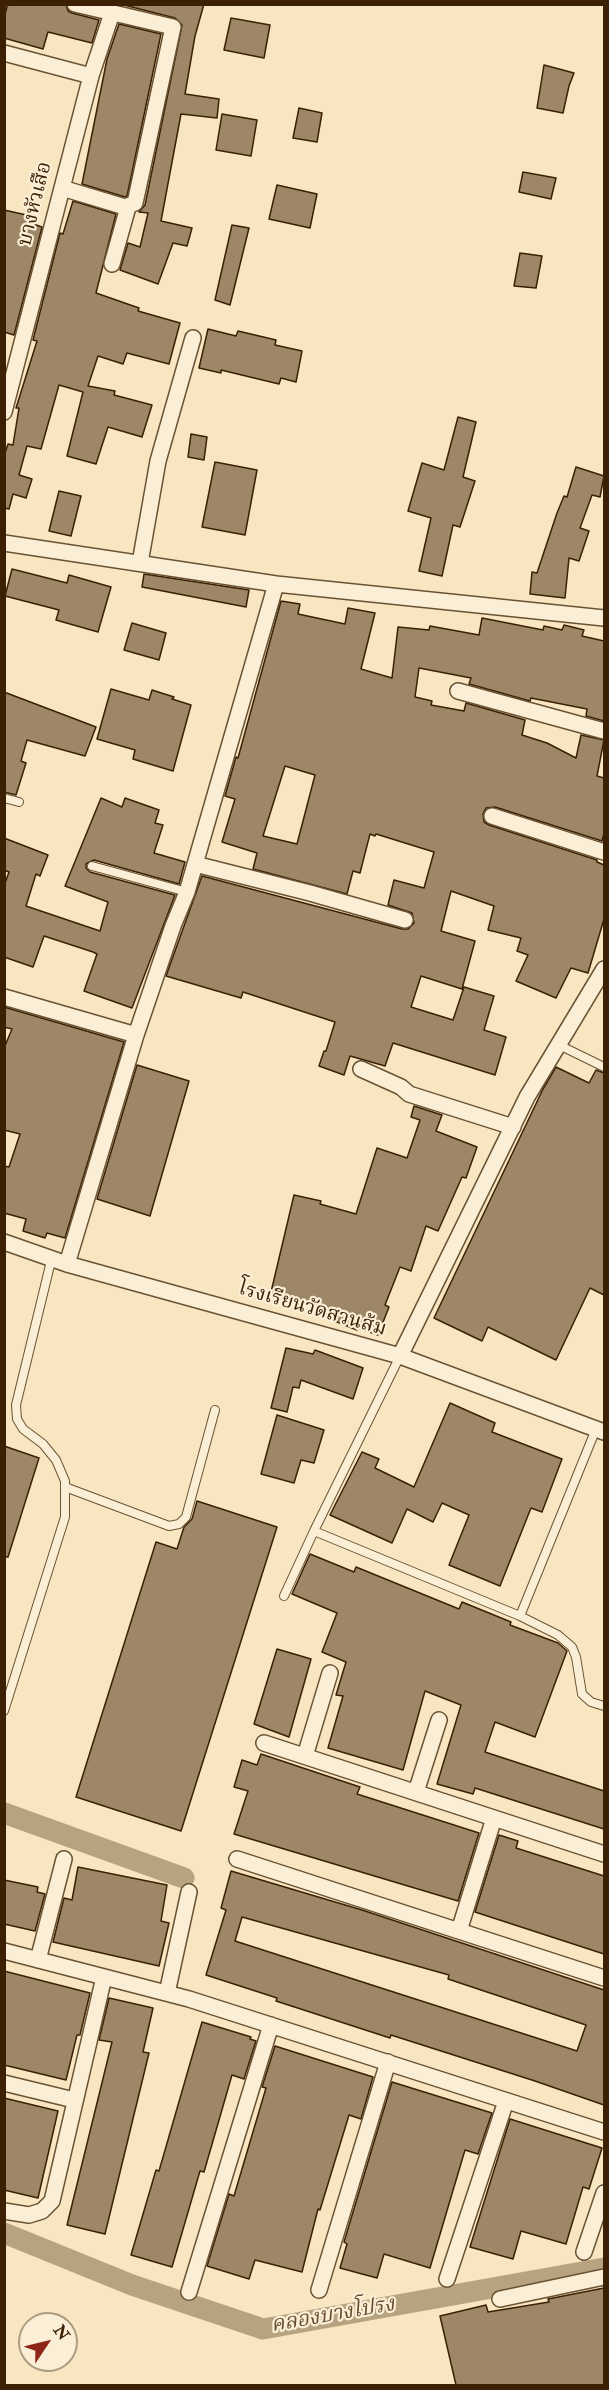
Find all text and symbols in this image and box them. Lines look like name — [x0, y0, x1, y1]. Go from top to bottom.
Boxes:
street label: บางหัวเสือ — [14, 159, 58, 249]
street label: โรงเรียนวัดสวนส้ม — [235, 1277, 389, 1343]
water label: คลองบางโปรง — [269, 2293, 397, 2339]
north arrow — [18, 2312, 78, 2372]
text: N — [49, 2321, 73, 2344]

